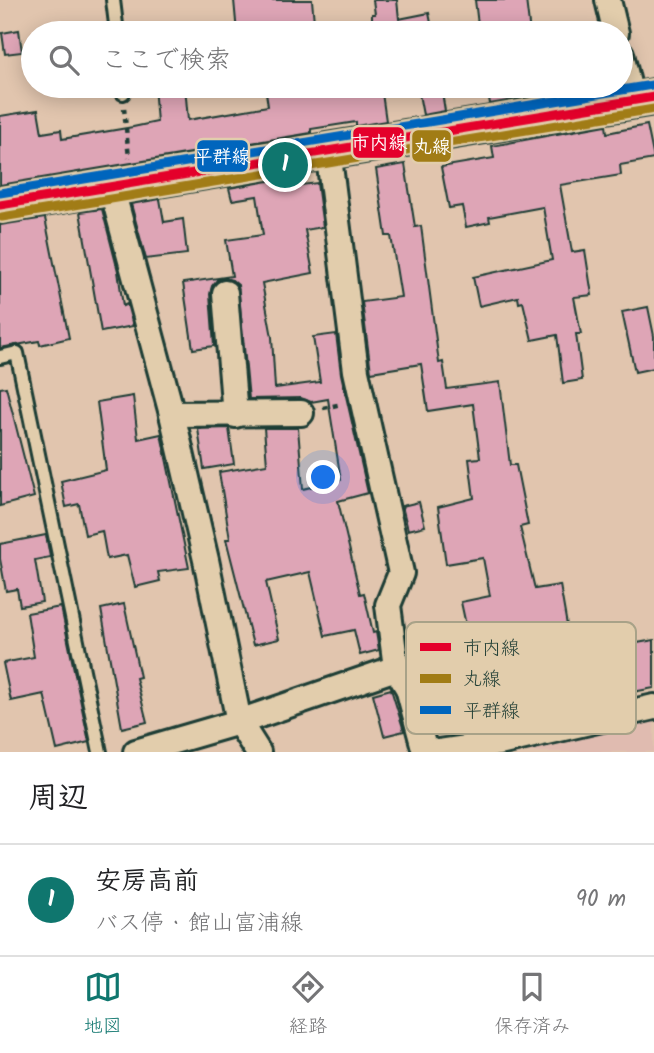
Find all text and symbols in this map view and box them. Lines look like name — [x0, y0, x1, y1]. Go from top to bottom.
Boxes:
search box — [21, 21, 633, 98]
text: ここで検索 — [101, 40, 231, 82]
icon: search — [45, 41, 83, 79]
line badge: 市内線 — [352, 126, 405, 159]
text: 市内線 — [350, 129, 408, 159]
line badge: 丸線 — [411, 129, 452, 163]
text: 丸線 — [413, 133, 451, 163]
line badge: 平群線 — [196, 139, 249, 173]
pin: 1 — [262, 139, 308, 191]
text: 平群線 — [193, 143, 251, 173]
your location — [306, 460, 340, 494]
legend — [406, 622, 636, 734]
text: 市内線 — [463, 634, 520, 664]
text: 丸線 — [463, 665, 501, 695]
text: 平群線 — [463, 697, 520, 727]
text: 周辺 — [28, 775, 88, 823]
text: 安房高前 — [95, 861, 199, 903]
text: 1 — [48, 882, 54, 918]
text: 90 m — [576, 882, 626, 918]
text: バス停 · 館山富浦線 — [95, 906, 303, 942]
tab: 地図 — [84, 968, 122, 1042]
tab: 経路 — [289, 968, 327, 1042]
tab: 保存済み — [494, 968, 570, 1042]

